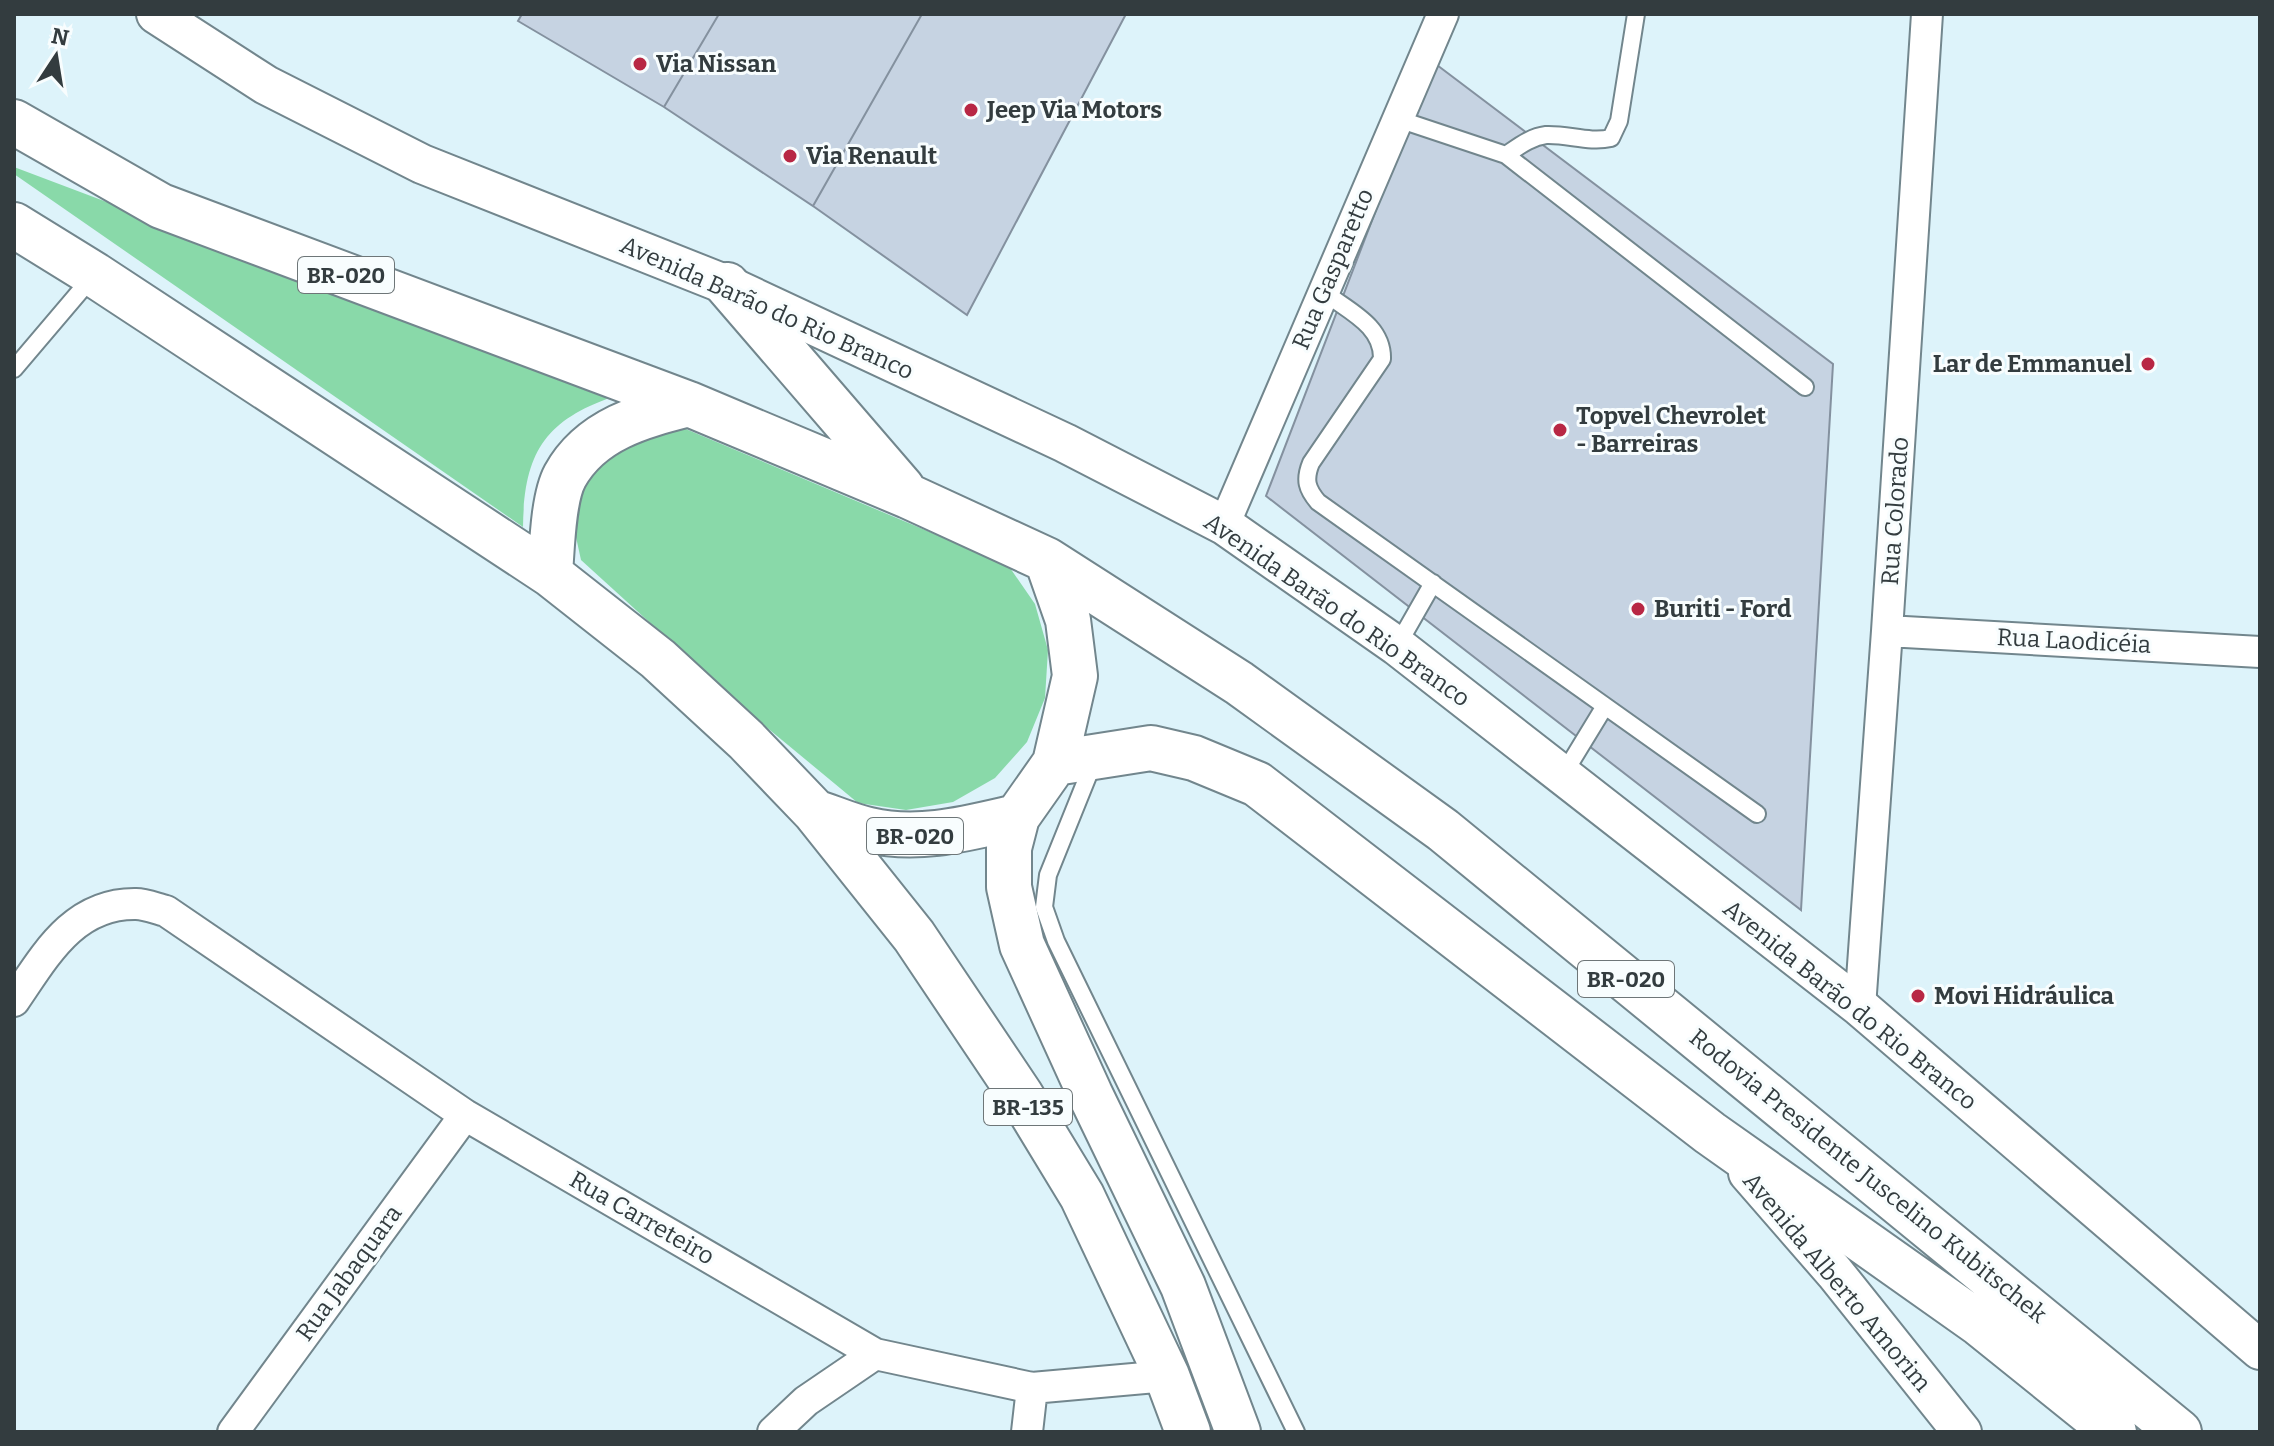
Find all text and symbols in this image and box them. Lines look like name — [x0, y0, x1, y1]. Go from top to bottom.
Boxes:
north arrow — [16, 16, 96, 96]
text: N — [49, 22, 71, 52]
place label: Via Nissan — [656, 50, 777, 78]
marker: Via Nissan — [631, 55, 649, 73]
place label: Jeep Via Motors — [985, 96, 1162, 124]
marker: Jeep Via Motors — [962, 101, 980, 119]
place label: Via Renault — [806, 142, 938, 170]
marker: Via Renault — [781, 147, 799, 165]
street label: Rua Gasparetto — [1287, 185, 1379, 353]
street label: Avenida Barão do Rio Branco — [616, 231, 918, 385]
road number: BR-020 — [298, 257, 394, 293]
place label: Lar de Emmanuel — [1933, 350, 2133, 378]
marker: Lar de Emmanuel — [2139, 355, 2157, 373]
place label: Topvel Chevrolet - Barreiras — [1576, 402, 1767, 458]
marker: Topvel Chevrolet - Barreiras — [1551, 421, 1569, 439]
street label: Rua Colorado — [1876, 436, 1914, 586]
street label: Avenida Barão do Rio Branco — [1199, 507, 1475, 713]
place label: Buriti - Ford — [1654, 595, 1792, 623]
marker: Buriti - Ford — [1629, 600, 1647, 618]
street label: Rua Laodicéia — [1996, 623, 2152, 659]
road number: BR-020 — [867, 818, 963, 854]
street label: Avenida Barão do Rio Branco — [1718, 894, 1982, 1116]
road number: BR-020 — [1578, 961, 1674, 997]
place label: Movi Hidráulica — [1934, 982, 2115, 1010]
marker: Movi Hidráulica — [1909, 987, 1927, 1005]
street label: Rodovia Presidente Juscelino Kubitschek — [1684, 1023, 2052, 1329]
road number: BR-135 — [984, 1089, 1072, 1125]
street label: Rua Carreteiro — [565, 1165, 719, 1271]
street label: Avenida Alberto Amorim — [1737, 1167, 1937, 1397]
street label: Rua Jabaquara — [290, 1200, 408, 1346]

